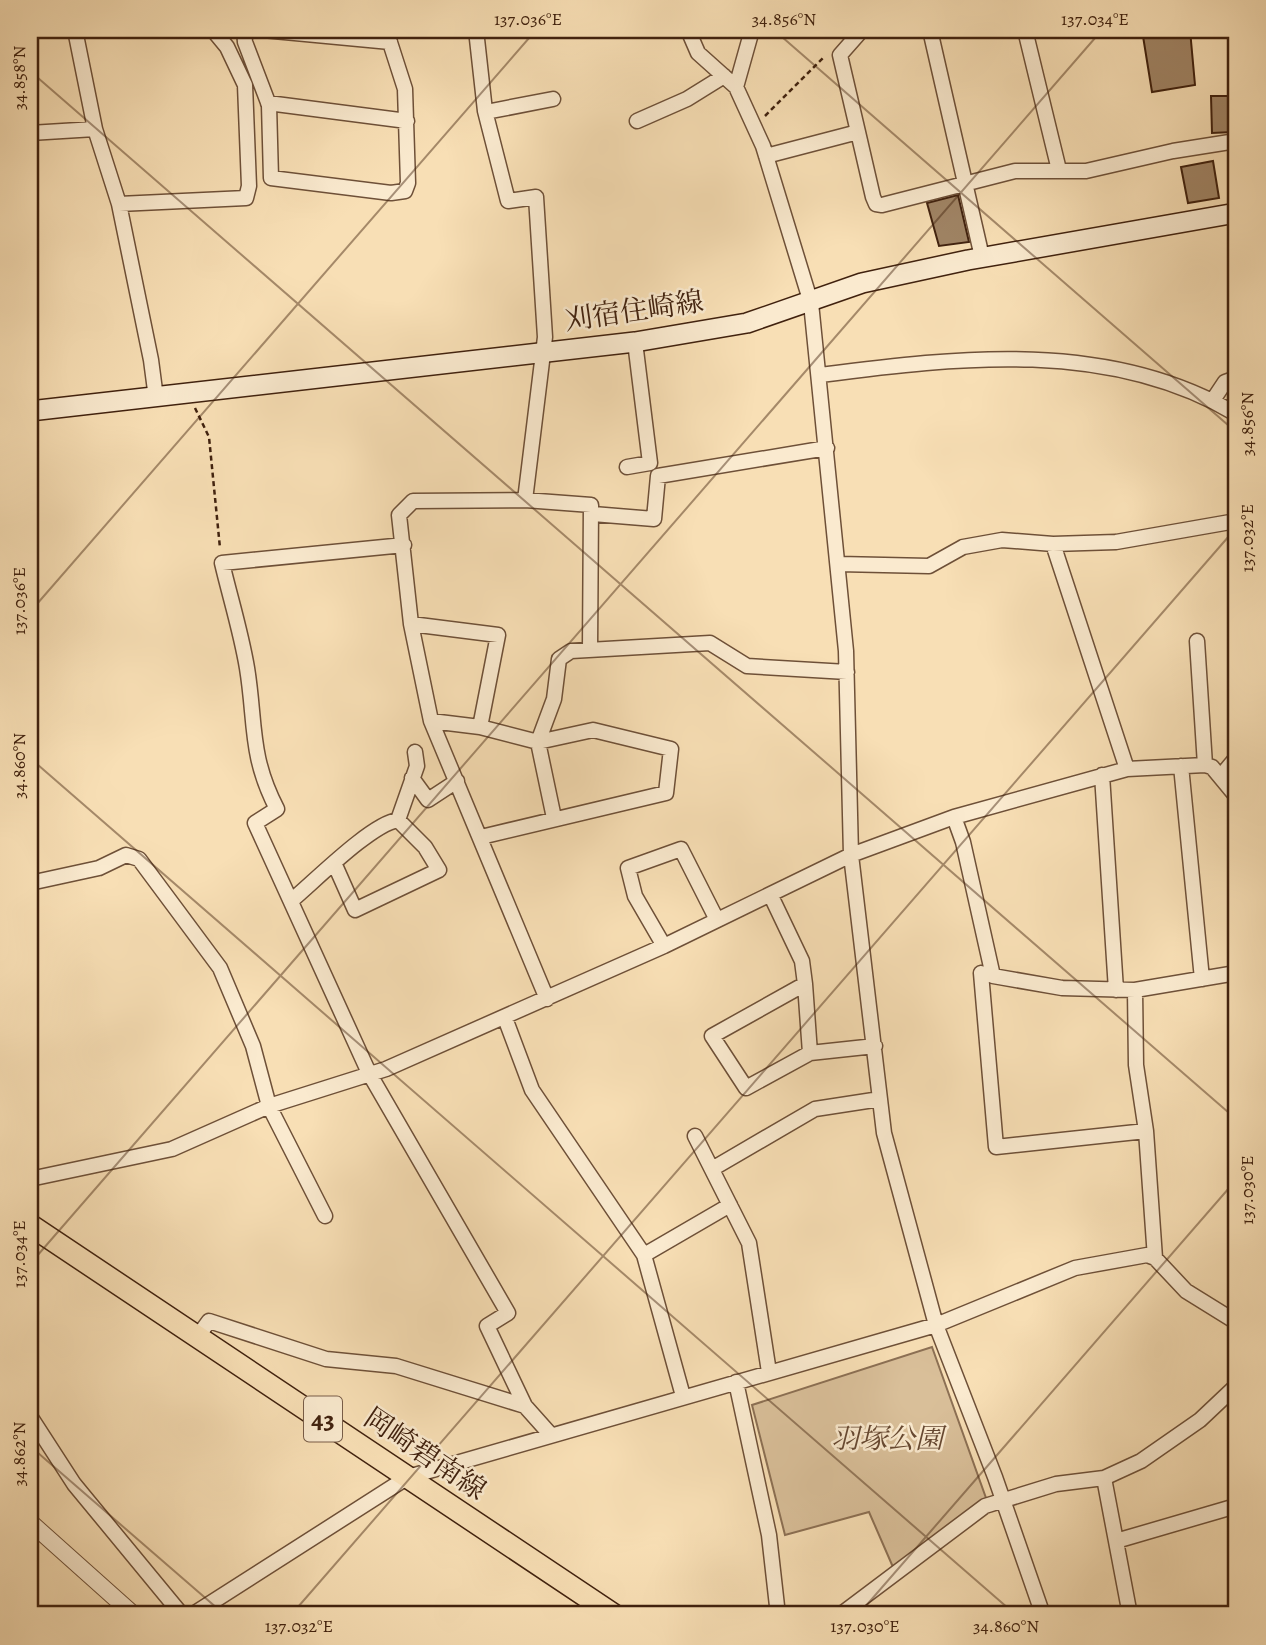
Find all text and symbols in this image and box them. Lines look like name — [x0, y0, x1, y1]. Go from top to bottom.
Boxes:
text: 137.036°E — [494, 7, 562, 31]
text: 34.856°N — [752, 7, 816, 31]
text: 137.034°E — [1061, 7, 1129, 31]
text: 34.858°N — [7, 46, 31, 110]
street label: 刈宿住崎線 — [562, 282, 706, 340]
text: 34.856°N — [1235, 392, 1259, 456]
text: 137.032°E — [1235, 504, 1259, 572]
text: 137.036°E — [7, 567, 31, 635]
text: 34.860°N — [7, 733, 31, 799]
text: 137.030°E — [1235, 1155, 1259, 1225]
text: 137.034°E — [7, 1220, 31, 1288]
road number: 43 — [304, 1396, 342, 1442]
street label: 岡崎碧南線 — [356, 1399, 494, 1509]
park label: 羽塚公園 — [831, 1420, 947, 1458]
text: 34.862°N — [7, 1421, 31, 1487]
text: 137.032°E — [265, 1614, 333, 1638]
text: 137.030°E — [830, 1614, 900, 1638]
text: 34.860°N — [973, 1614, 1039, 1638]

